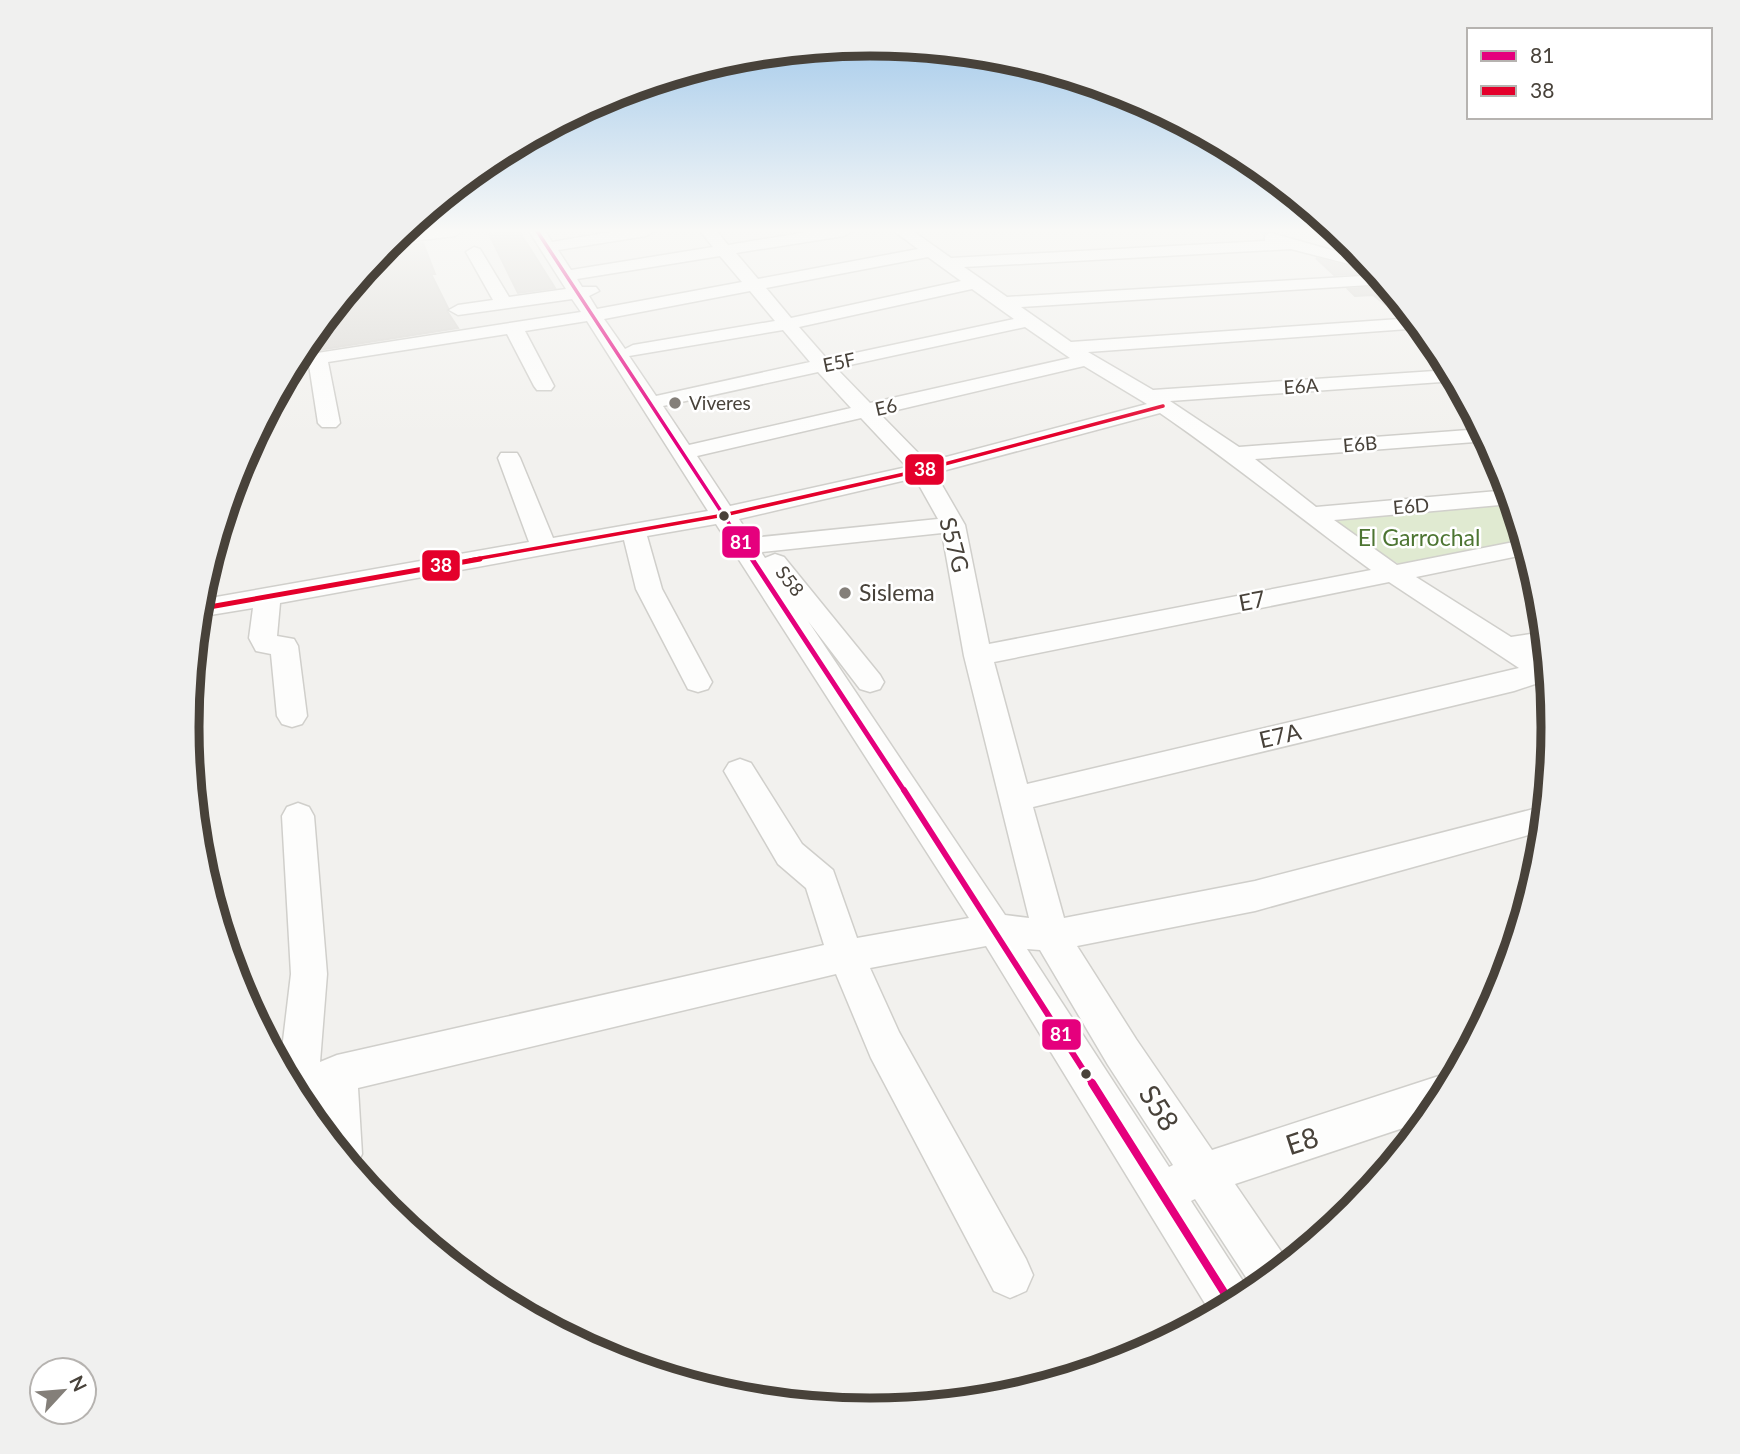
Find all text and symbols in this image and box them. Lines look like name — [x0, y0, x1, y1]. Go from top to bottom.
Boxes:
legend — [1467, 28, 1712, 119]
text: 81 — [1530, 42, 1554, 67]
text: 38 — [1530, 77, 1554, 102]
street label: E5F — [820, 347, 858, 376]
street label: E6A — [1283, 373, 1319, 398]
place label: Viveres — [689, 391, 751, 414]
street label: E6 — [873, 393, 899, 420]
marker: Viveres — [667, 395, 683, 411]
street label: E6B — [1342, 431, 1378, 456]
line badge: 38 — [904, 453, 945, 486]
text: 38 — [914, 457, 936, 480]
street label: E6D — [1392, 492, 1430, 519]
unlabelled marker — [717, 509, 731, 523]
street label: S57G — [934, 514, 976, 575]
park label: El Garrochal — [1358, 523, 1480, 551]
line badge: 81 — [721, 525, 761, 559]
text: 81 — [730, 530, 752, 553]
line badge: 38 — [421, 549, 461, 582]
text: 38 — [430, 553, 452, 576]
street label: S58 — [771, 561, 809, 601]
place label: Sislema — [859, 578, 935, 606]
street label: E7 — [1236, 584, 1268, 616]
marker: Sislema — [837, 585, 853, 601]
street label: E7A — [1256, 717, 1304, 753]
line badge: 81 — [1041, 1018, 1082, 1051]
text: 81 — [1050, 1022, 1072, 1045]
unlabelled marker — [1079, 1067, 1093, 1081]
street label: S58 — [1133, 1078, 1187, 1137]
street label: E8 — [1281, 1119, 1322, 1161]
north arrow — [28, 1356, 98, 1426]
text: N — [65, 1372, 92, 1395]

